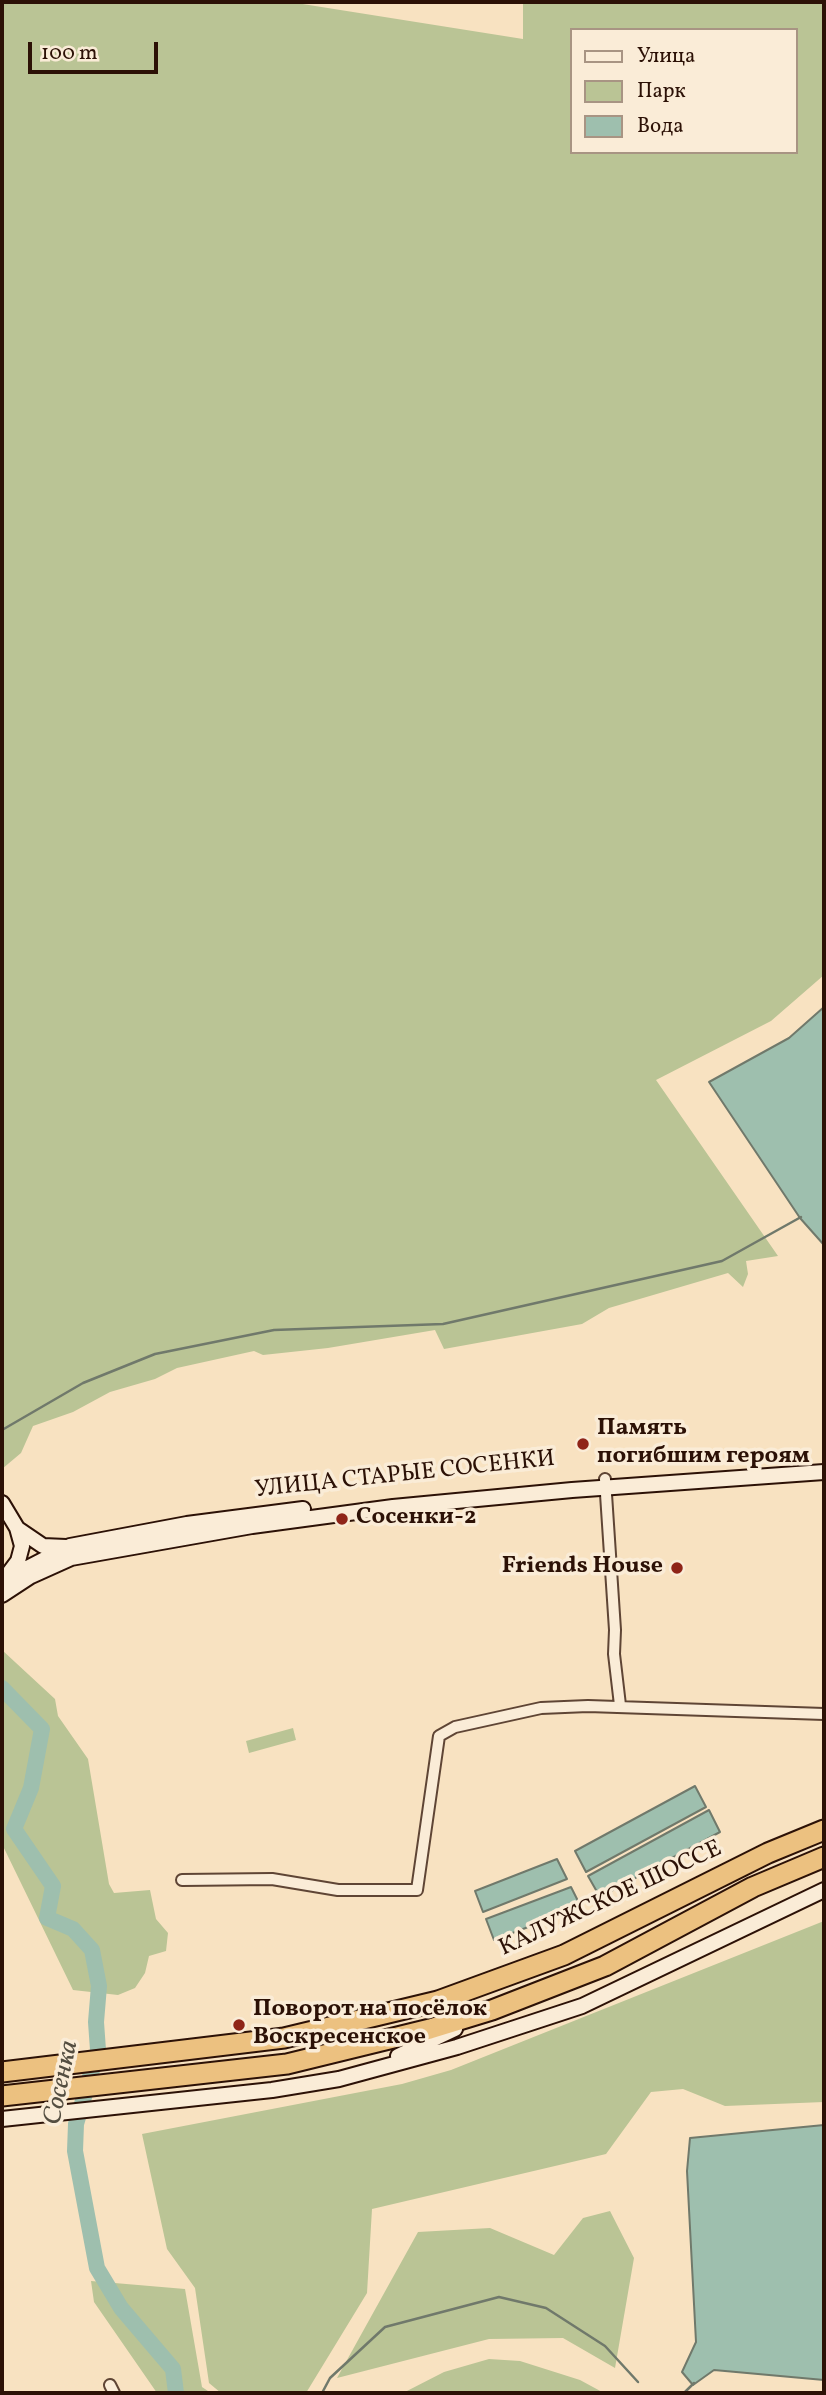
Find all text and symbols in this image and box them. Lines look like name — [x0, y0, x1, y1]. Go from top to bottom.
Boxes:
scale bar — [32, 28, 161, 72]
legend — [570, 28, 798, 154]
text: 100 m — [41, 39, 98, 68]
text: Улица — [637, 42, 695, 71]
text: Парк — [637, 77, 686, 106]
text: Вода — [637, 112, 684, 141]
place label: Память погибшим героям — [597, 1416, 810, 1472]
marker: Память погибшим героям — [575, 1436, 591, 1452]
street label: УЛИЦА СТАРЫЕ СОСЕНКИ — [254, 1446, 556, 1506]
place label: Сосенки-2 — [356, 1505, 477, 1533]
marker: Сосенки-2 — [334, 1511, 350, 1527]
place label: Friends House — [502, 1554, 663, 1582]
marker: Friends House — [669, 1560, 685, 1576]
street label: КАЛУЖСКОЕ ШОССЕ — [495, 1836, 727, 1964]
place label: Поворот на посёлок Воскресенское — [253, 1997, 487, 2053]
marker: Поворот на посёлок Воскресенское — [231, 2017, 247, 2033]
water label: Сосенка — [39, 2038, 87, 2128]

